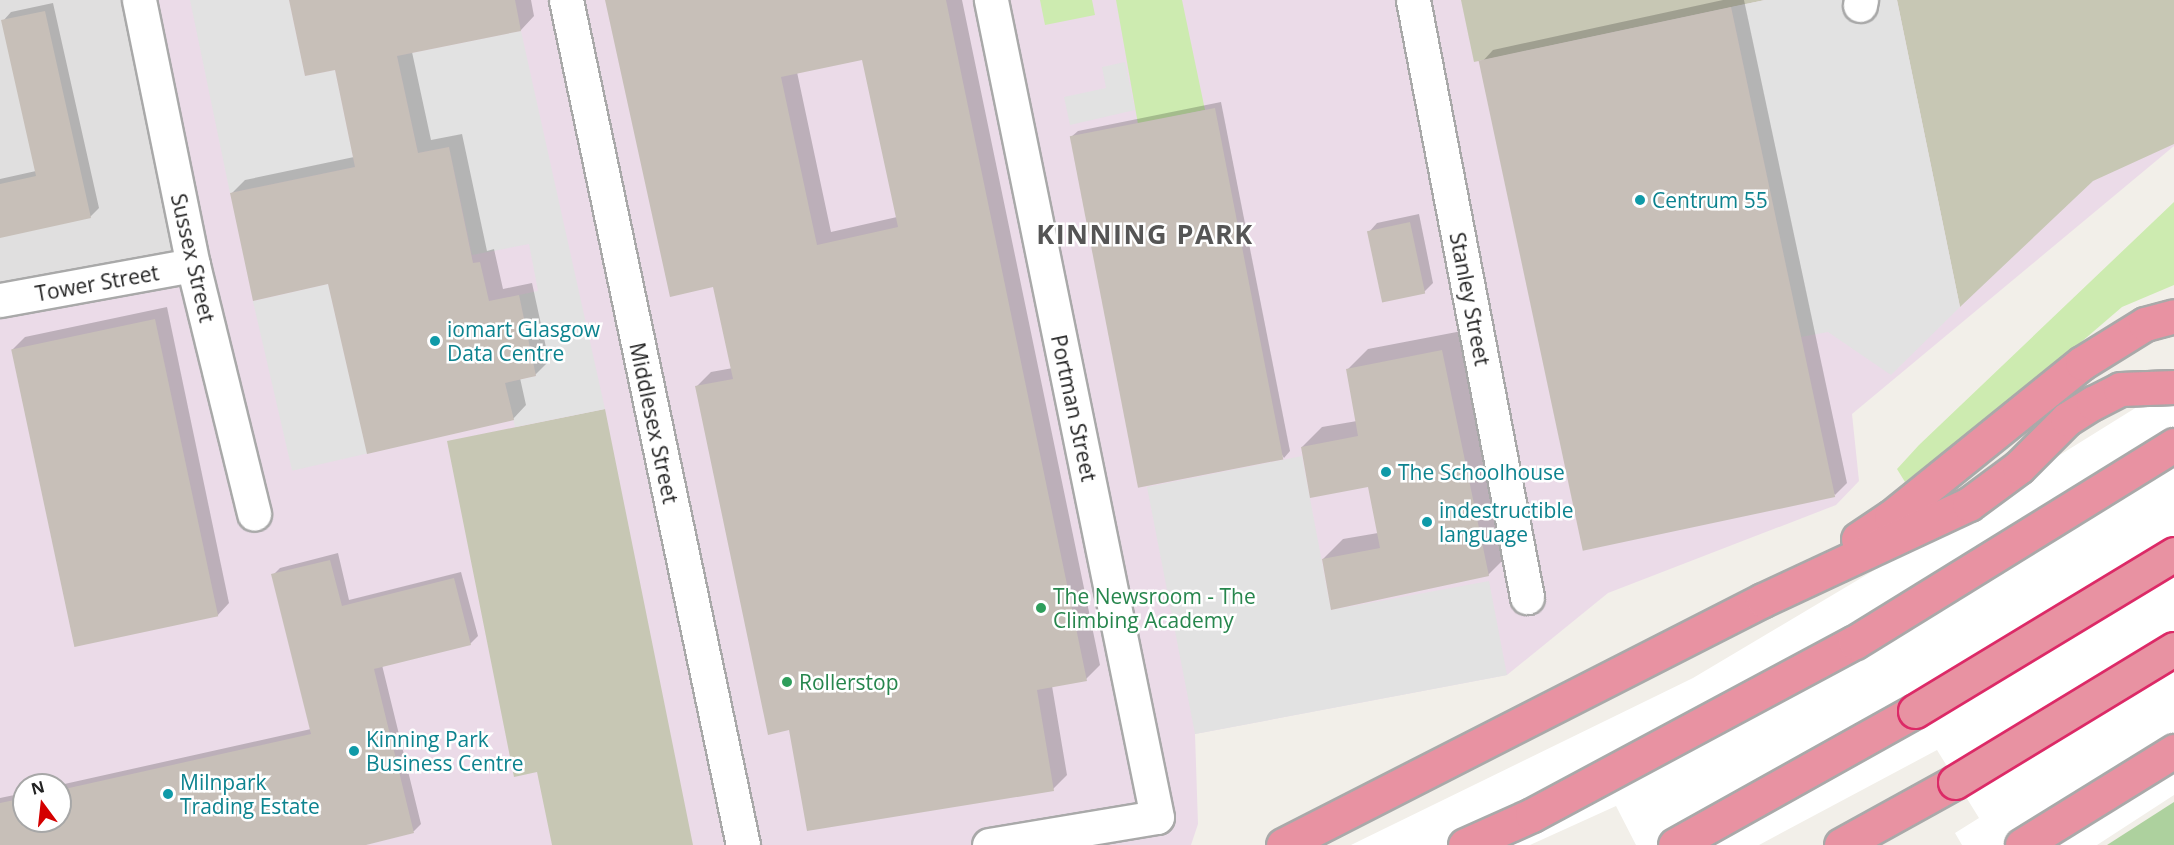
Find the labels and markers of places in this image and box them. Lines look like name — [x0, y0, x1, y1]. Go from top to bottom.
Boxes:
place label: Centrum 55 — [1652, 187, 1768, 213]
marker: Centrum 55 — [1633, 193, 1647, 207]
place label: iomart Glasgow Data Centre — [447, 316, 600, 366]
marker: iomart Glasgow Data Centre — [428, 334, 442, 348]
place label: The Schoolhouse — [1398, 459, 1565, 485]
marker: The Schoolhouse — [1379, 465, 1393, 479]
place label: indestructible language — [1439, 497, 1574, 547]
marker: indestructible language — [1420, 515, 1434, 529]
place label: The Newsroom - The Climbing Academy — [1053, 583, 1256, 633]
marker: The Newsroom - The Climbing Academy — [1034, 601, 1048, 615]
place label: Rollerstop — [799, 669, 899, 695]
marker: Rollerstop — [780, 675, 794, 689]
place label: Kinning Park Business Centre — [366, 726, 524, 776]
marker: Kinning Park Business Centre — [347, 744, 361, 758]
place label: Milnpark Trading Estate — [180, 769, 320, 819]
marker: Milnpark Trading Estate — [161, 787, 175, 801]

